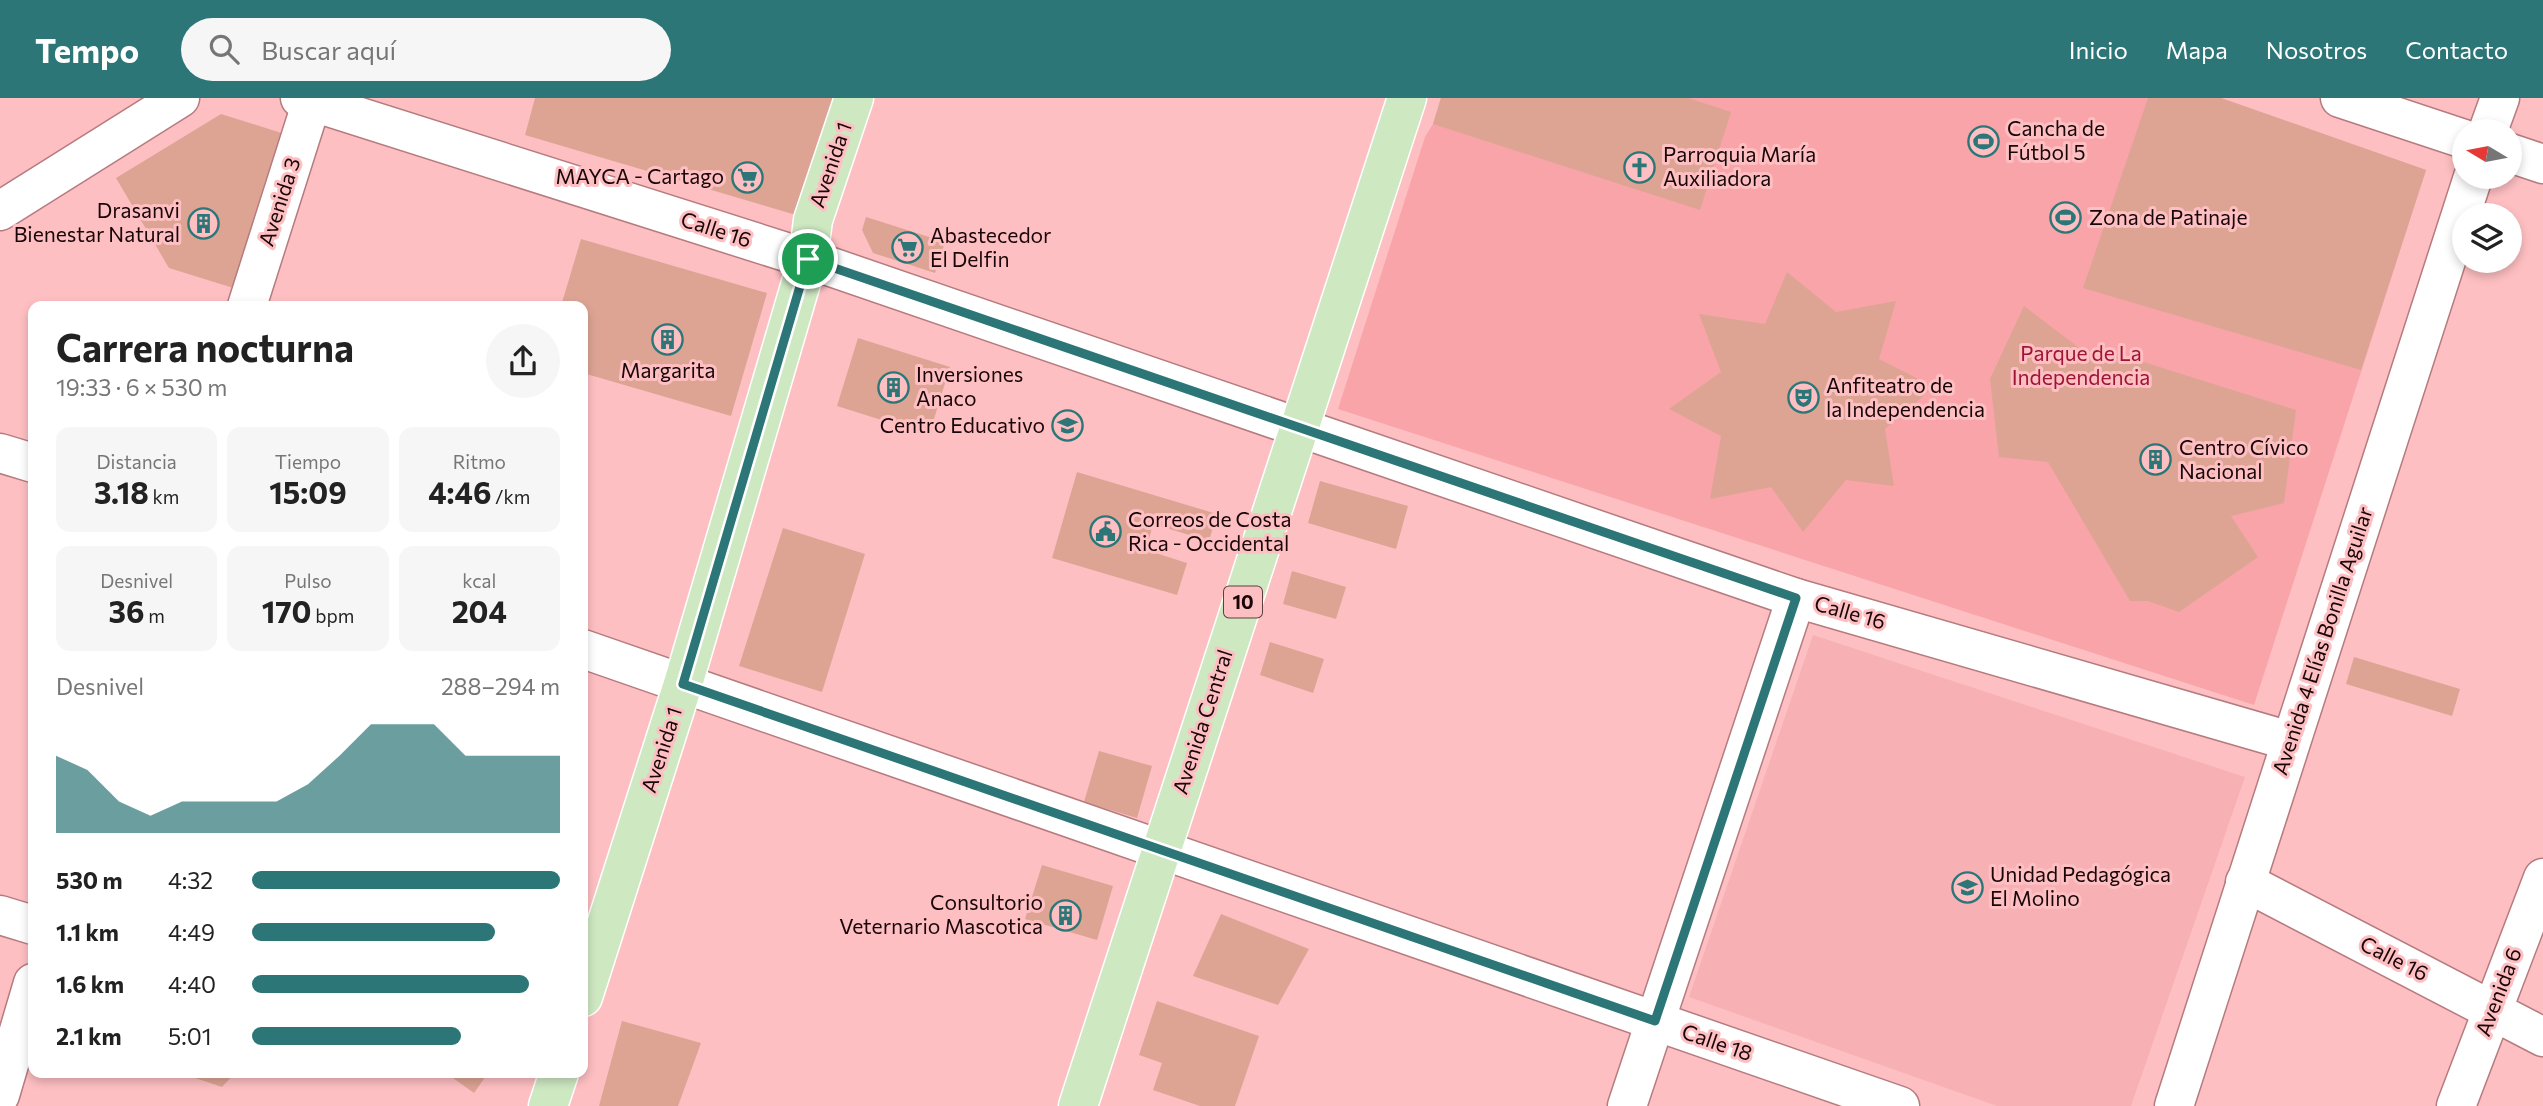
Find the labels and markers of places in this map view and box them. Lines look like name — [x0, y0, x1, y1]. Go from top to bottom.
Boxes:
place label: Cancha de Fútbol 5 — [2007, 115, 2105, 164]
sports icon: Cancha de Fútbol 5 — [1967, 124, 2001, 158]
place label: Parroquia María Auxiliadora — [1663, 141, 1816, 190]
church icon: Parroquia María Auxiliadora — [1623, 150, 1657, 184]
supermarket icon: MAYCA - Cartago — [730, 160, 764, 194]
place label: MAYCA - Cartago — [556, 163, 724, 188]
place label: Drasanvi Bienestar Natural — [14, 197, 180, 246]
sports icon: Zona de Patinaje — [2049, 201, 2083, 235]
place label: Zona de Patinaje — [2089, 204, 2248, 229]
building icon: Drasanvi Bienestar Natural — [186, 206, 220, 240]
place label: Abastecedor El Delfin — [930, 222, 1051, 271]
pin — [778, 229, 838, 289]
supermarket icon: Abastecedor El Delfin — [890, 231, 924, 265]
building icon: Margarita — [651, 322, 685, 356]
place label: Margarita — [621, 357, 715, 382]
place label: Inversiones Anaco — [916, 361, 1023, 410]
building icon: Inversiones Anaco — [876, 370, 910, 404]
place label: Anfiteatro de la Independencia — [1826, 372, 1985, 421]
theatre icon: Anfiteatro de la Independencia — [1786, 381, 1820, 415]
school or university icon: Centro Educativo — [1051, 409, 1085, 443]
place label: Centro Educativo — [880, 412, 1045, 437]
place label: Centro Cívico Nacional — [2179, 434, 2309, 483]
building icon: Centro Cívico Nacional — [2139, 443, 2173, 477]
place label: Correos de Costa Rica - Occidental — [1128, 506, 1291, 555]
public building icon: Correos de Costa Rica - Occidental — [1088, 515, 1122, 549]
place label: Unidad Pedagógica El Molino — [1990, 861, 2171, 910]
school or university icon: Unidad Pedagógica El Molino — [1950, 870, 1984, 904]
place label: Consultorio Veternario Mascotica — [839, 889, 1043, 938]
building icon: Consultorio Veternario Mascotica — [1049, 898, 1083, 932]

